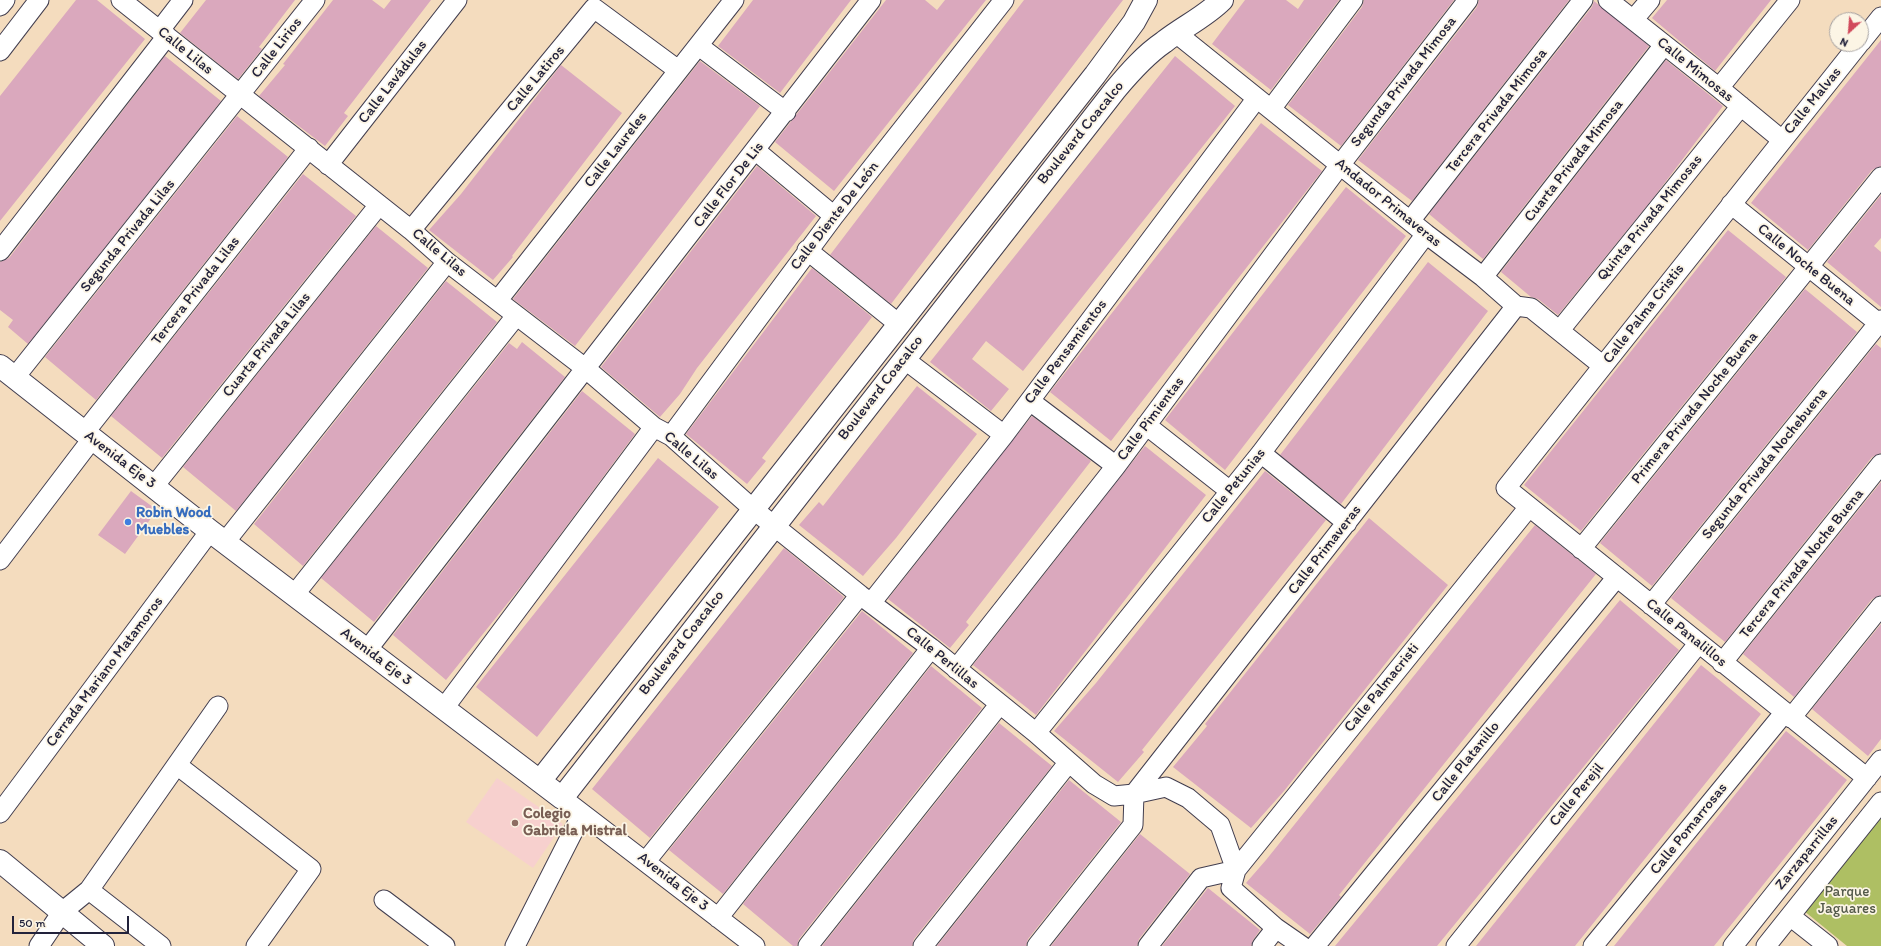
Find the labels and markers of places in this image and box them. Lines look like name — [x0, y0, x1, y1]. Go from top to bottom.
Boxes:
place label: Robin Wood Muebles — [136, 504, 212, 539]
marker: Robin Wood Muebles — [123, 517, 133, 527]
place label: Colegio Gabriela Mistral — [523, 805, 627, 840]
marker: Colegio Gabriela Mistral — [510, 818, 520, 828]

